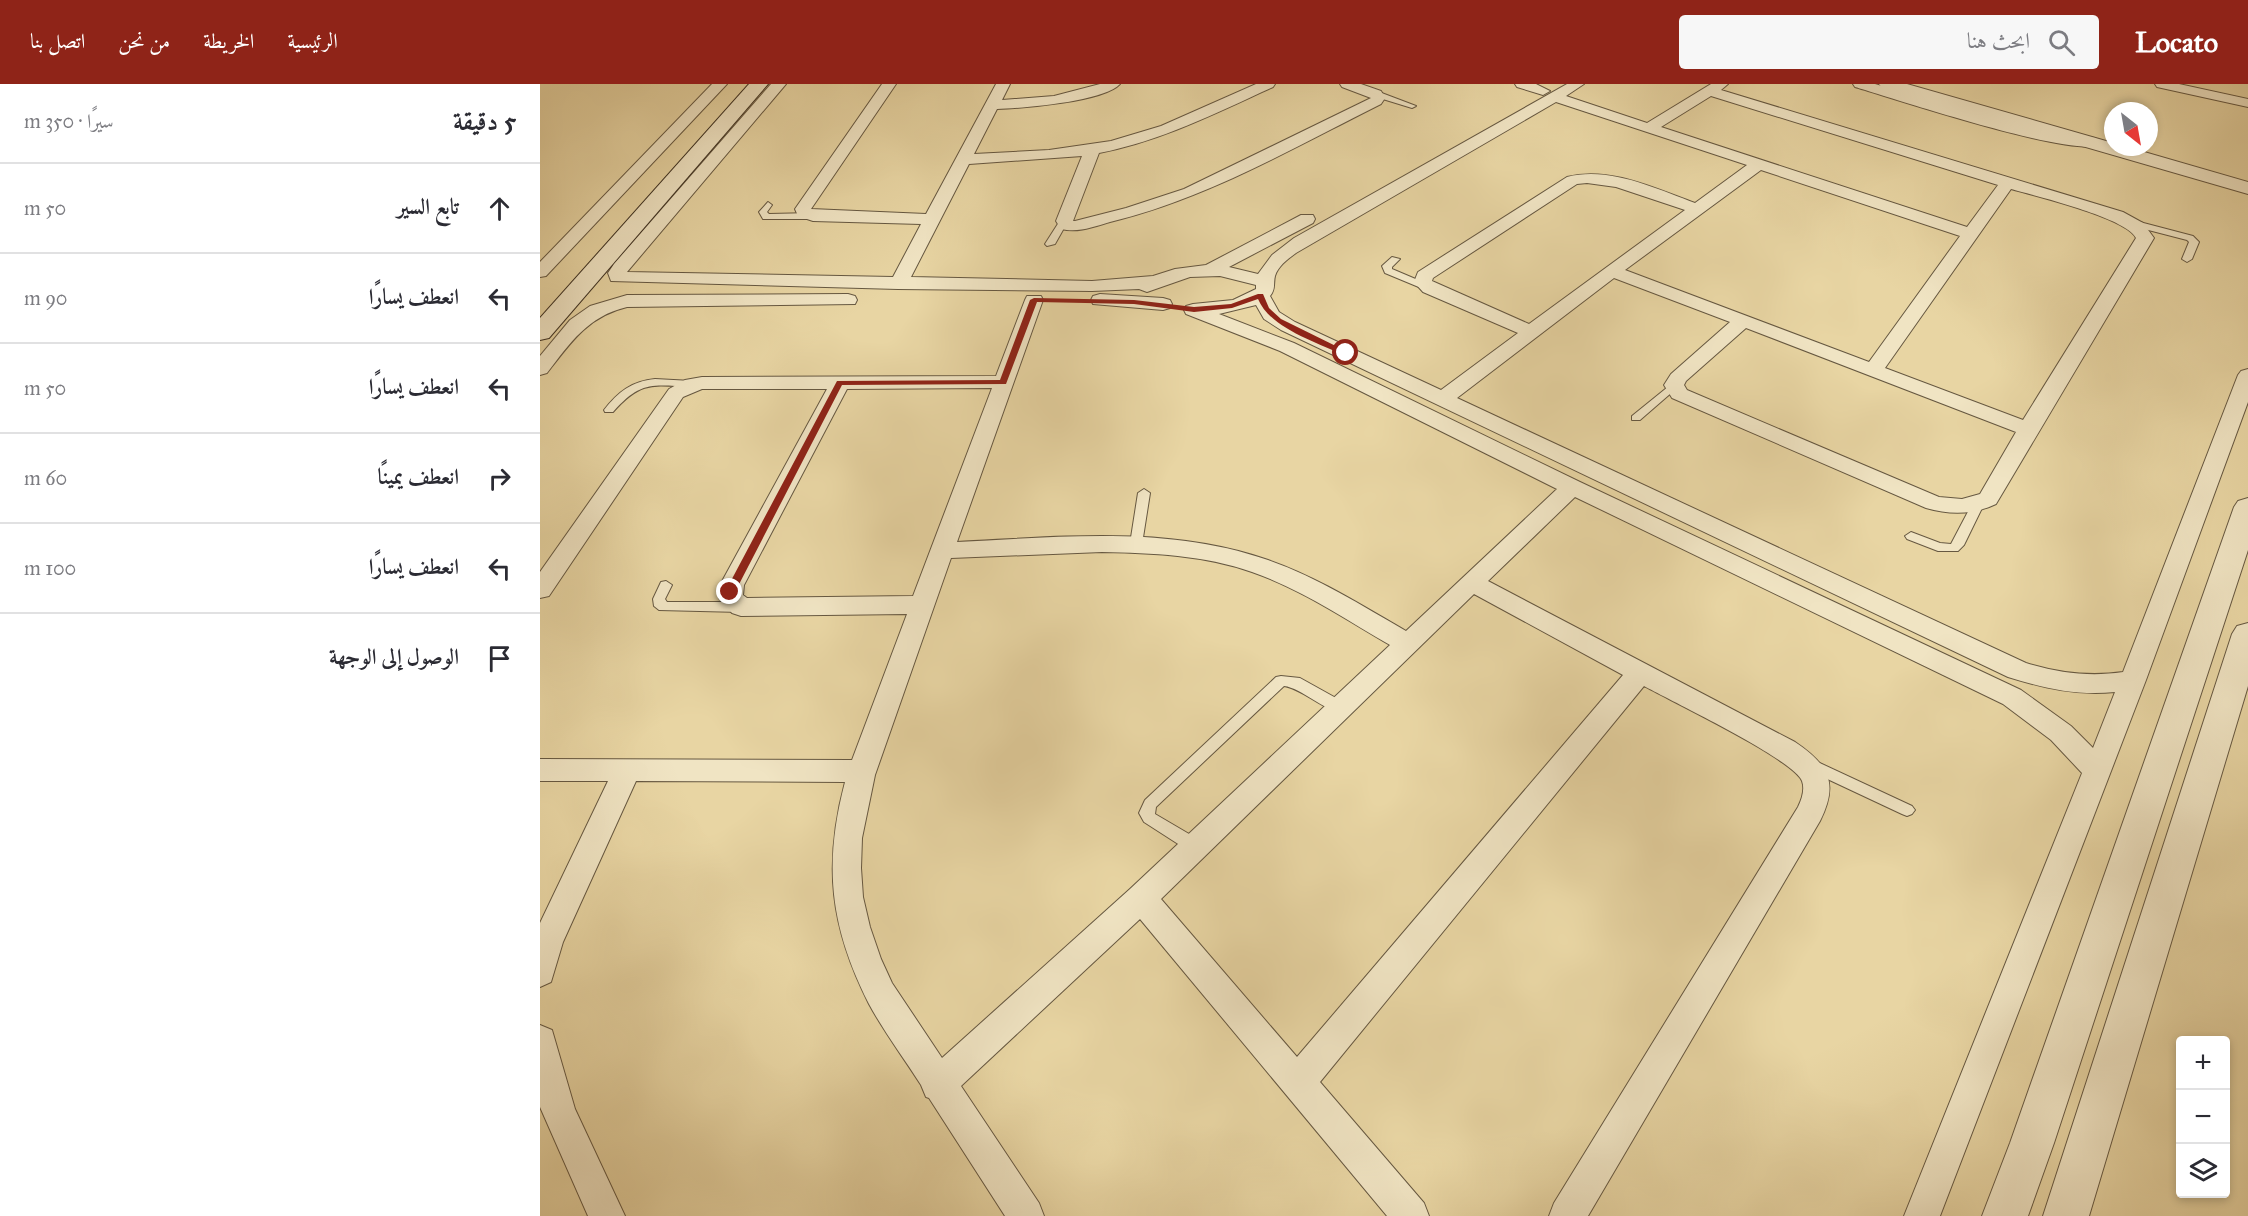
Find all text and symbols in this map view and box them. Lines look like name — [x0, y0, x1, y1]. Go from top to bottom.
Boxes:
search box — [1679, 15, 2099, 69]
text: Locato — [2135, 25, 2218, 60]
icon: search — [2045, 26, 2078, 59]
text: ابحث هنا — [1967, 27, 2030, 54]
text: اتصل بنا — [30, 28, 85, 54]
text: من نحن — [118, 28, 170, 54]
text: الخريطة — [203, 28, 254, 54]
text: الرئيسية — [287, 28, 338, 54]
north arrow — [2104, 102, 2158, 156]
text: 5 دقيقة — [453, 105, 516, 137]
text: سيرًا · 350 m — [24, 109, 114, 133]
icon: ahead — [483, 192, 516, 225]
text: تابع السير — [397, 193, 459, 220]
text: 50 m — [24, 196, 66, 220]
icon: left — [483, 282, 516, 315]
text: انعطف يسارًا — [369, 283, 459, 310]
text: 90 m — [24, 286, 68, 310]
route start — [1332, 339, 1358, 365]
icon: left — [483, 372, 516, 405]
text: انعطف يسارًا — [369, 373, 459, 400]
text: 50 m — [24, 376, 66, 400]
icon: right — [483, 462, 516, 495]
text: انعطف يمينًا — [378, 463, 459, 490]
text: 60 m — [24, 466, 67, 490]
icon: left — [483, 552, 516, 585]
text: انعطف يسارًا — [369, 553, 459, 580]
text: 100 m — [24, 556, 76, 580]
route end — [716, 578, 742, 604]
icon: arrive — [483, 642, 516, 675]
text: الوصول إلى الوجهة — [329, 643, 459, 670]
map controls — [2176, 1036, 2230, 1198]
button: + — [2176, 1036, 2230, 1090]
button: − — [2176, 1090, 2230, 1144]
button: layers — [2176, 1144, 2230, 1198]

